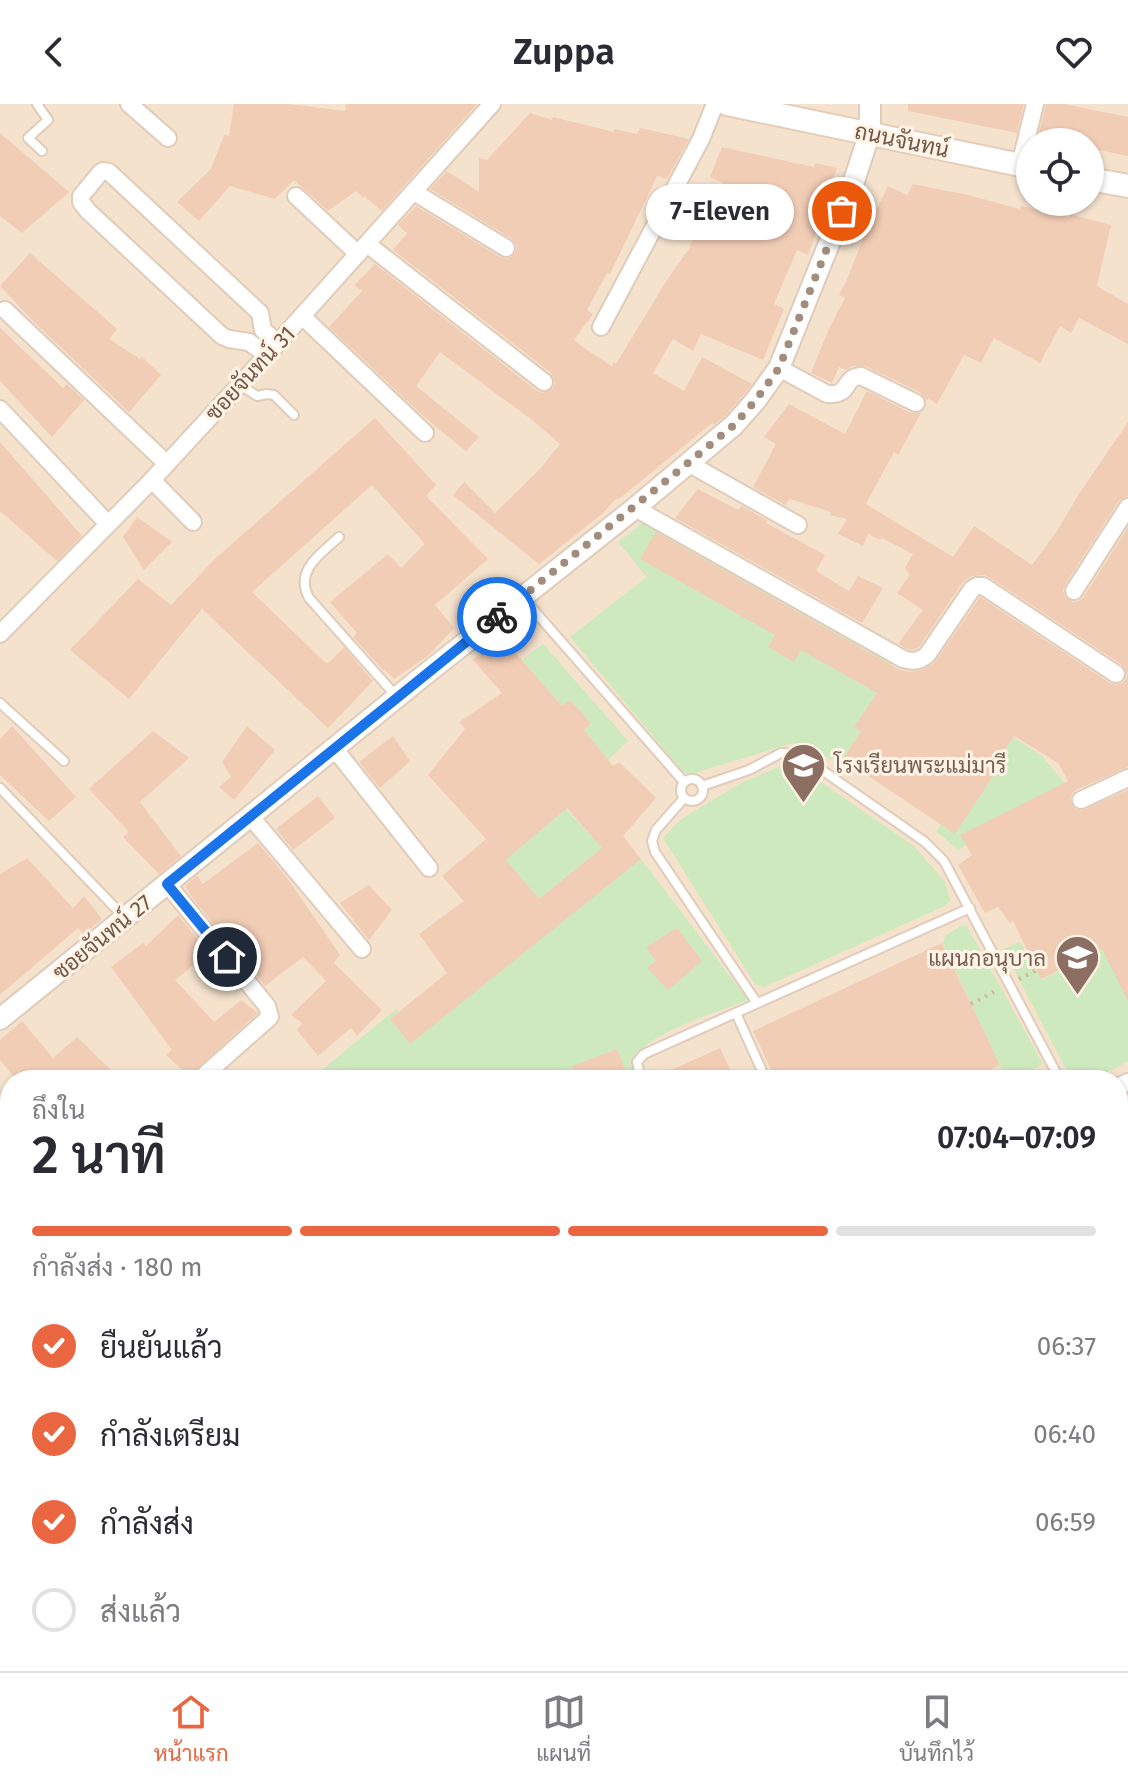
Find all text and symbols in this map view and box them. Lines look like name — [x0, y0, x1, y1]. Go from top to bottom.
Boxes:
icon: back — [32, 30, 76, 74]
text: Zuppa — [513, 30, 615, 74]
icon: heart — [1052, 30, 1096, 74]
street label: ถนนจันทน์ — [852, 116, 952, 164]
map controls — [1016, 128, 1104, 216]
button: locate — [1016, 128, 1104, 216]
pin — [808, 177, 876, 245]
callout: 7-Eleven — [646, 183, 794, 239]
icon: bag — [820, 189, 864, 233]
text: 7-Eleven — [670, 196, 770, 227]
street label: ซอยจันทน์ 31 — [199, 320, 301, 426]
courier — [457, 577, 537, 657]
icon: bike — [475, 595, 519, 639]
school or university icon: โรงเรียนพระแม่มารี — [779, 741, 827, 804]
place label: โรงเรียนพระแม่มารี — [833, 751, 1006, 779]
street label: ซอยจันทน์ 27 — [47, 888, 158, 986]
pin — [193, 923, 261, 991]
school or university icon: แผนกอนุบาล — [1053, 934, 1101, 997]
icon: home — [205, 935, 249, 979]
place label: แผนกอนุบาล — [928, 945, 1046, 974]
text: ถึงใน — [32, 1095, 85, 1126]
text: 07:04–07:09 — [937, 1120, 1096, 1156]
text: 2 นาที — [32, 1124, 166, 1187]
text: กำลังส่ง · 180 m — [32, 1252, 203, 1283]
icon: check — [32, 1324, 76, 1368]
text: ยืนยันแล้ว — [100, 1330, 223, 1366]
text: 06:37 — [1037, 1331, 1096, 1362]
icon: check — [32, 1412, 76, 1456]
text: กำลังเตรียม — [100, 1418, 240, 1454]
text: 06:40 — [1033, 1419, 1096, 1450]
icon: check — [32, 1500, 76, 1544]
text: กำลังส่ง — [100, 1506, 194, 1542]
text: 06:59 — [1035, 1507, 1096, 1538]
text: ส่งแล้ว — [100, 1594, 181, 1630]
tab: หน้าแรก — [154, 1690, 229, 1767]
tab: แผนที่ — [536, 1690, 591, 1767]
tab: บันทึกไว้ — [899, 1690, 974, 1767]

